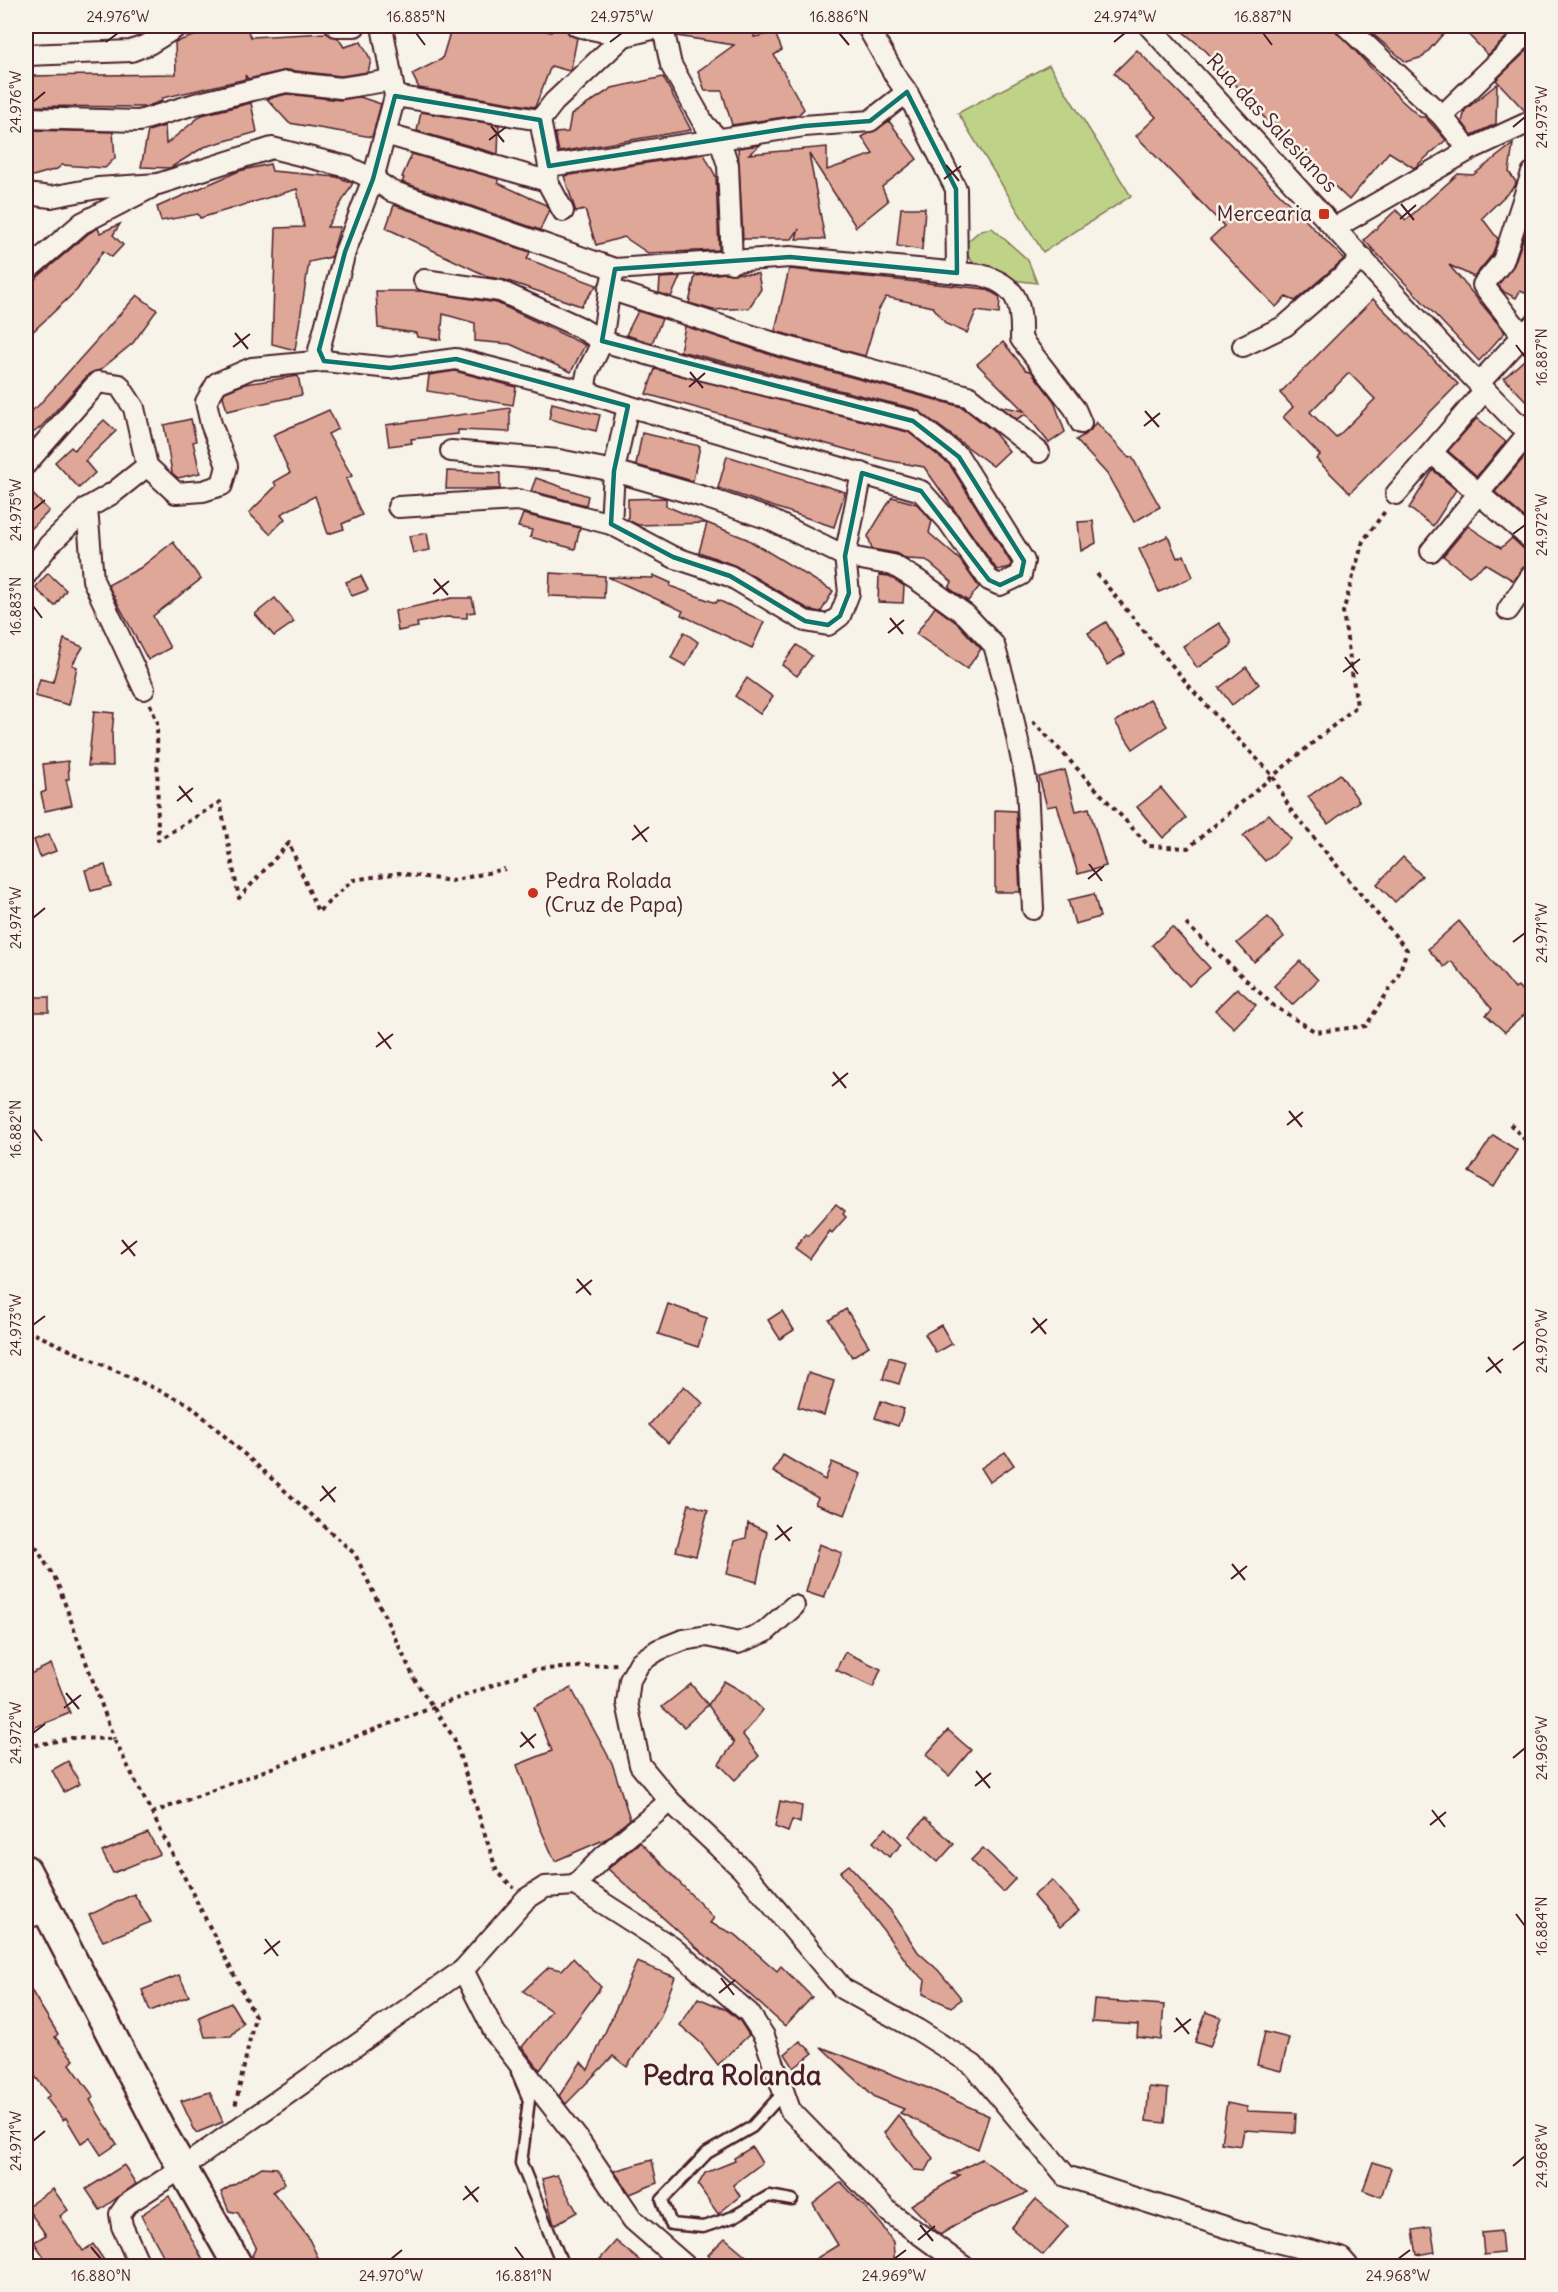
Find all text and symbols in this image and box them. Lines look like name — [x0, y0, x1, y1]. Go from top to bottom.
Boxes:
text: 24.976°W — [87, 7, 150, 26]
text: 16.885°N — [387, 7, 446, 26]
text: 24.975°W — [590, 7, 654, 26]
text: 16.886°N — [809, 7, 869, 26]
text: 24.974°W — [1094, 7, 1157, 26]
text: 16.887°N — [1234, 7, 1292, 26]
street label: Rua das Salesianos — [1201, 47, 1344, 198]
text: 24.976°W — [6, 70, 25, 133]
text: 24.973°W — [1532, 85, 1551, 148]
place label: Mercearia — [1217, 200, 1312, 227]
marker: Mercearia — [1317, 207, 1331, 221]
text: 16.887°N — [1532, 328, 1551, 386]
text: 24.975°W — [6, 478, 25, 542]
text: 24.972°W — [1532, 493, 1551, 556]
text: 16.883°N — [6, 577, 25, 635]
place label: Pedra Rolada (Cruz de Papa) — [545, 867, 683, 918]
text: 24.974°W — [6, 886, 25, 949]
marker: Pedra Rolada (Cruz de Papa) — [526, 886, 540, 900]
text: 24.971°W — [1532, 902, 1551, 963]
text: 16.882°N — [6, 1100, 25, 1158]
text: 24.973°W — [6, 1293, 25, 1356]
text: 24.970°W — [1532, 1309, 1551, 1373]
text: 24.972°W — [6, 1701, 25, 1764]
text: 24.969°W — [1532, 1715, 1551, 1780]
text: 16.884°N — [1532, 1896, 1551, 1956]
district label: Pedra Rolanda — [643, 2058, 821, 2092]
text: 24.971°W — [6, 2110, 25, 2171]
text: 24.968°W — [1532, 2123, 1551, 2188]
text: 16.880°N — [71, 2266, 131, 2285]
text: 24.970°W — [359, 2266, 423, 2285]
text: 16.881°N — [496, 2266, 552, 2285]
text: 24.969°W — [862, 2266, 927, 2285]
text: 24.968°W — [1366, 2266, 1431, 2285]

